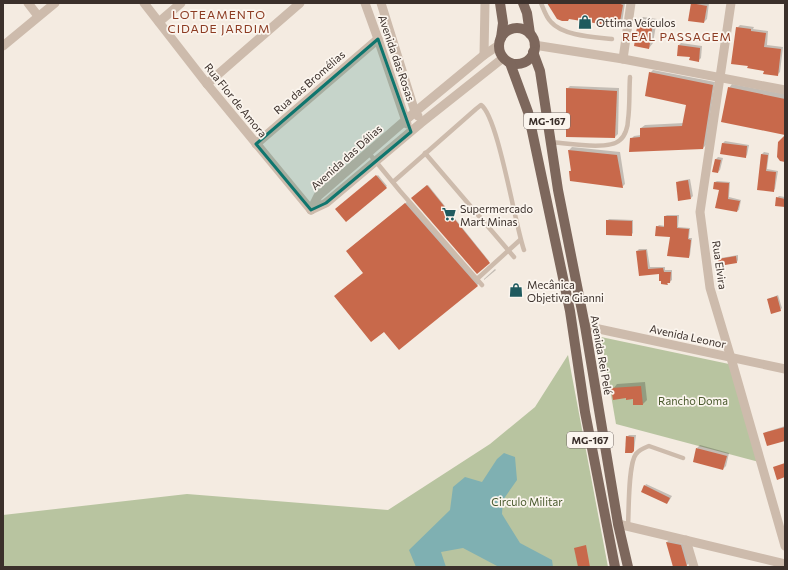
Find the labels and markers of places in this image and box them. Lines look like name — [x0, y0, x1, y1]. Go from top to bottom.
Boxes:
shop icon: Ottima Veículos — [577, 14, 593, 30]
place label: Ottima Veículos — [596, 16, 676, 29]
place label: Supermercado Mart Minas — [460, 202, 533, 228]
supermarket icon: Supermercado Mart Minas — [441, 206, 457, 222]
place label: Mecânica Objetiva Gianni — [527, 278, 604, 304]
shop icon: Mecânica Objetiva Gianni — [508, 282, 524, 298]

